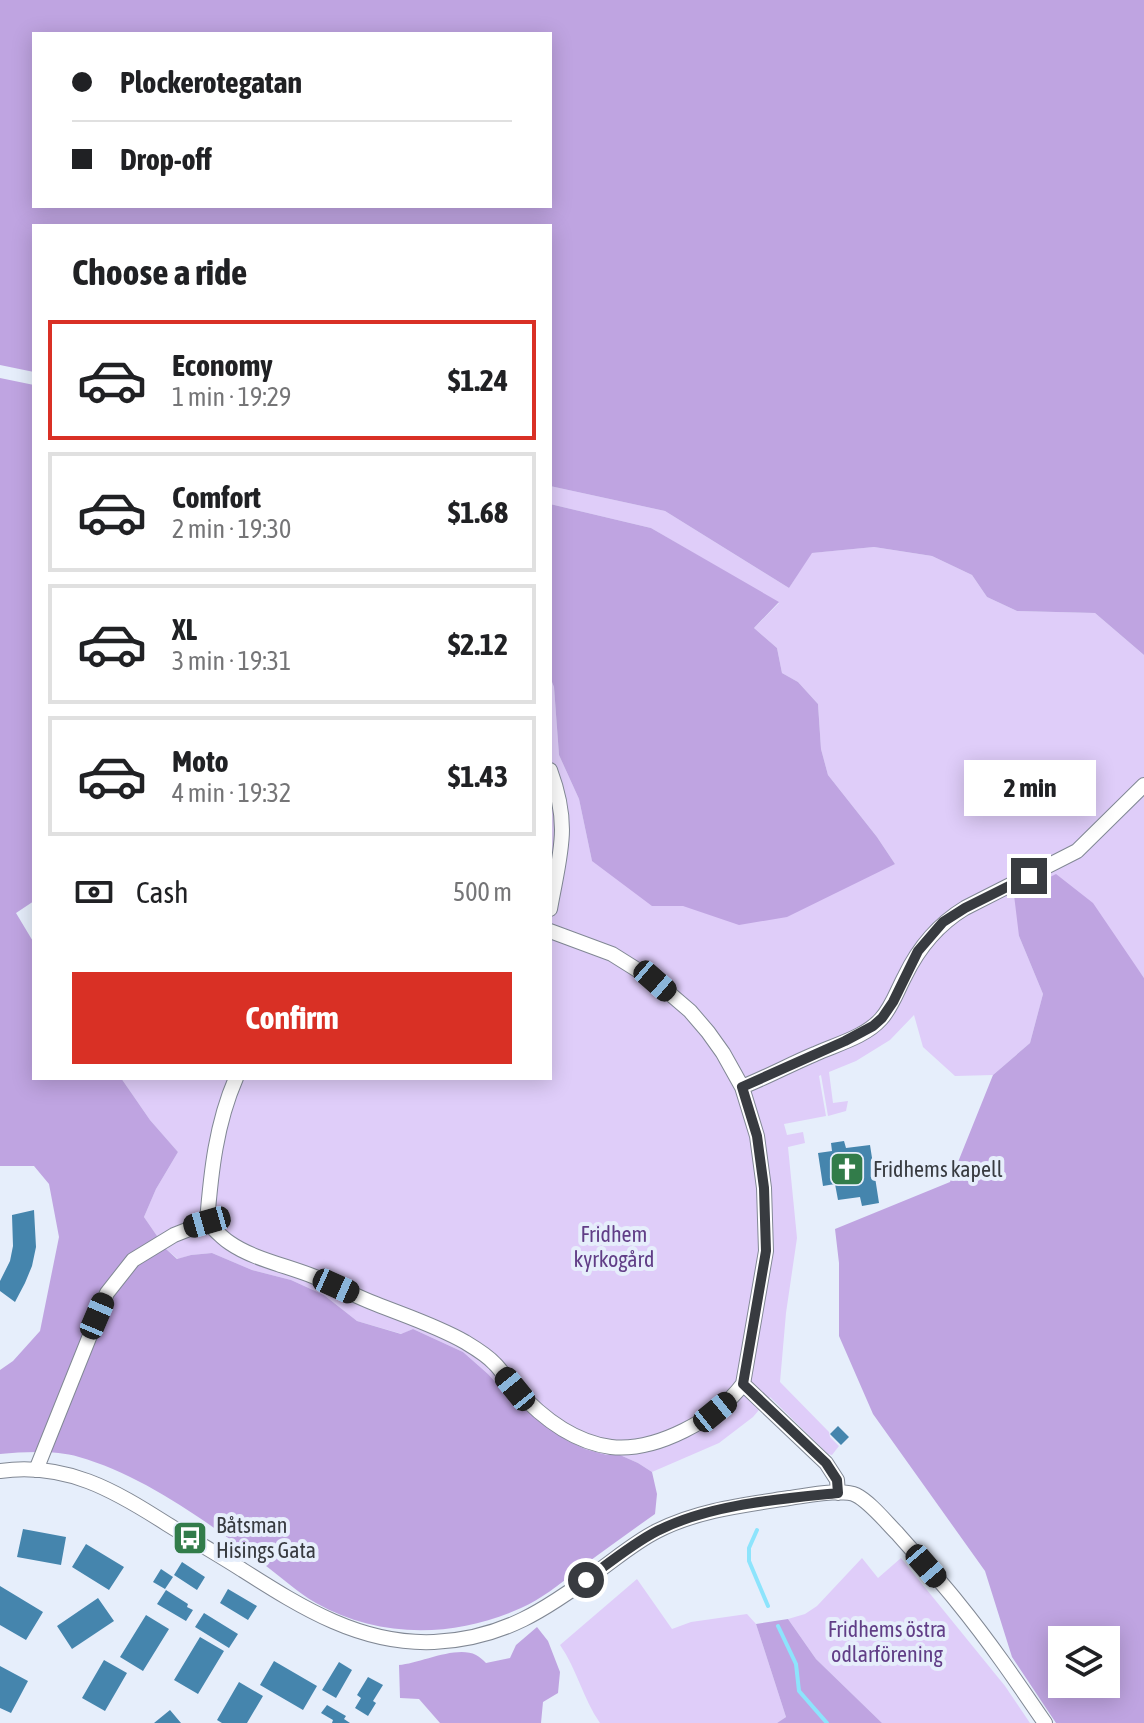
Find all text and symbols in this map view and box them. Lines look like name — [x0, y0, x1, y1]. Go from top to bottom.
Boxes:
text: Plockerotegatan — [120, 65, 302, 99]
text: Drop-off — [120, 142, 212, 176]
text: Choose a ride — [72, 251, 247, 293]
icon: car — [76, 344, 148, 416]
text: Economy — [172, 348, 273, 382]
text: $1.24 — [448, 363, 508, 397]
text: 1 min · 19:29 — [172, 382, 291, 412]
icon: car — [76, 476, 148, 548]
text: Comfort — [172, 480, 261, 514]
text: $1.68 — [448, 495, 508, 529]
text: 2 min · 19:30 — [172, 514, 291, 544]
icon: car — [76, 608, 148, 680]
text: XL — [172, 612, 197, 646]
text: $2.12 — [448, 627, 508, 661]
text: 3 min · 19:31 — [172, 646, 291, 676]
icon: car — [76, 740, 148, 812]
text: Moto — [172, 744, 229, 778]
text: $1.43 — [448, 759, 508, 793]
callout: 2 min — [963, 760, 1095, 816]
text: 2 min — [1003, 773, 1057, 803]
text: 4 min · 19:32 — [172, 778, 291, 808]
route end — [1011, 858, 1047, 894]
icon: cash — [72, 870, 116, 914]
text: Cash — [136, 875, 189, 909]
text: 500 m — [453, 877, 512, 907]
car — [629, 956, 681, 1006]
button: Confirm — [72, 972, 512, 1064]
church icon: Fridhems kapell — [828, 1150, 866, 1188]
place label: Fridhems kapell — [873, 1156, 1003, 1182]
car — [181, 1204, 233, 1240]
park label: Fridhem kyrkogård — [574, 1221, 654, 1272]
car — [309, 1265, 363, 1307]
car — [77, 1289, 117, 1343]
car — [491, 1363, 539, 1415]
car — [689, 1388, 741, 1436]
place label: Båtsman Hisings Gata — [216, 1512, 316, 1563]
bus stop icon: Båtsman Hisings Gata — [171, 1519, 209, 1557]
car — [901, 1540, 951, 1592]
route start — [568, 1562, 604, 1598]
park label: Fridhems östra odlarförening — [828, 1616, 946, 1667]
map controls — [1048, 1626, 1120, 1698]
button: layers — [1048, 1626, 1120, 1698]

